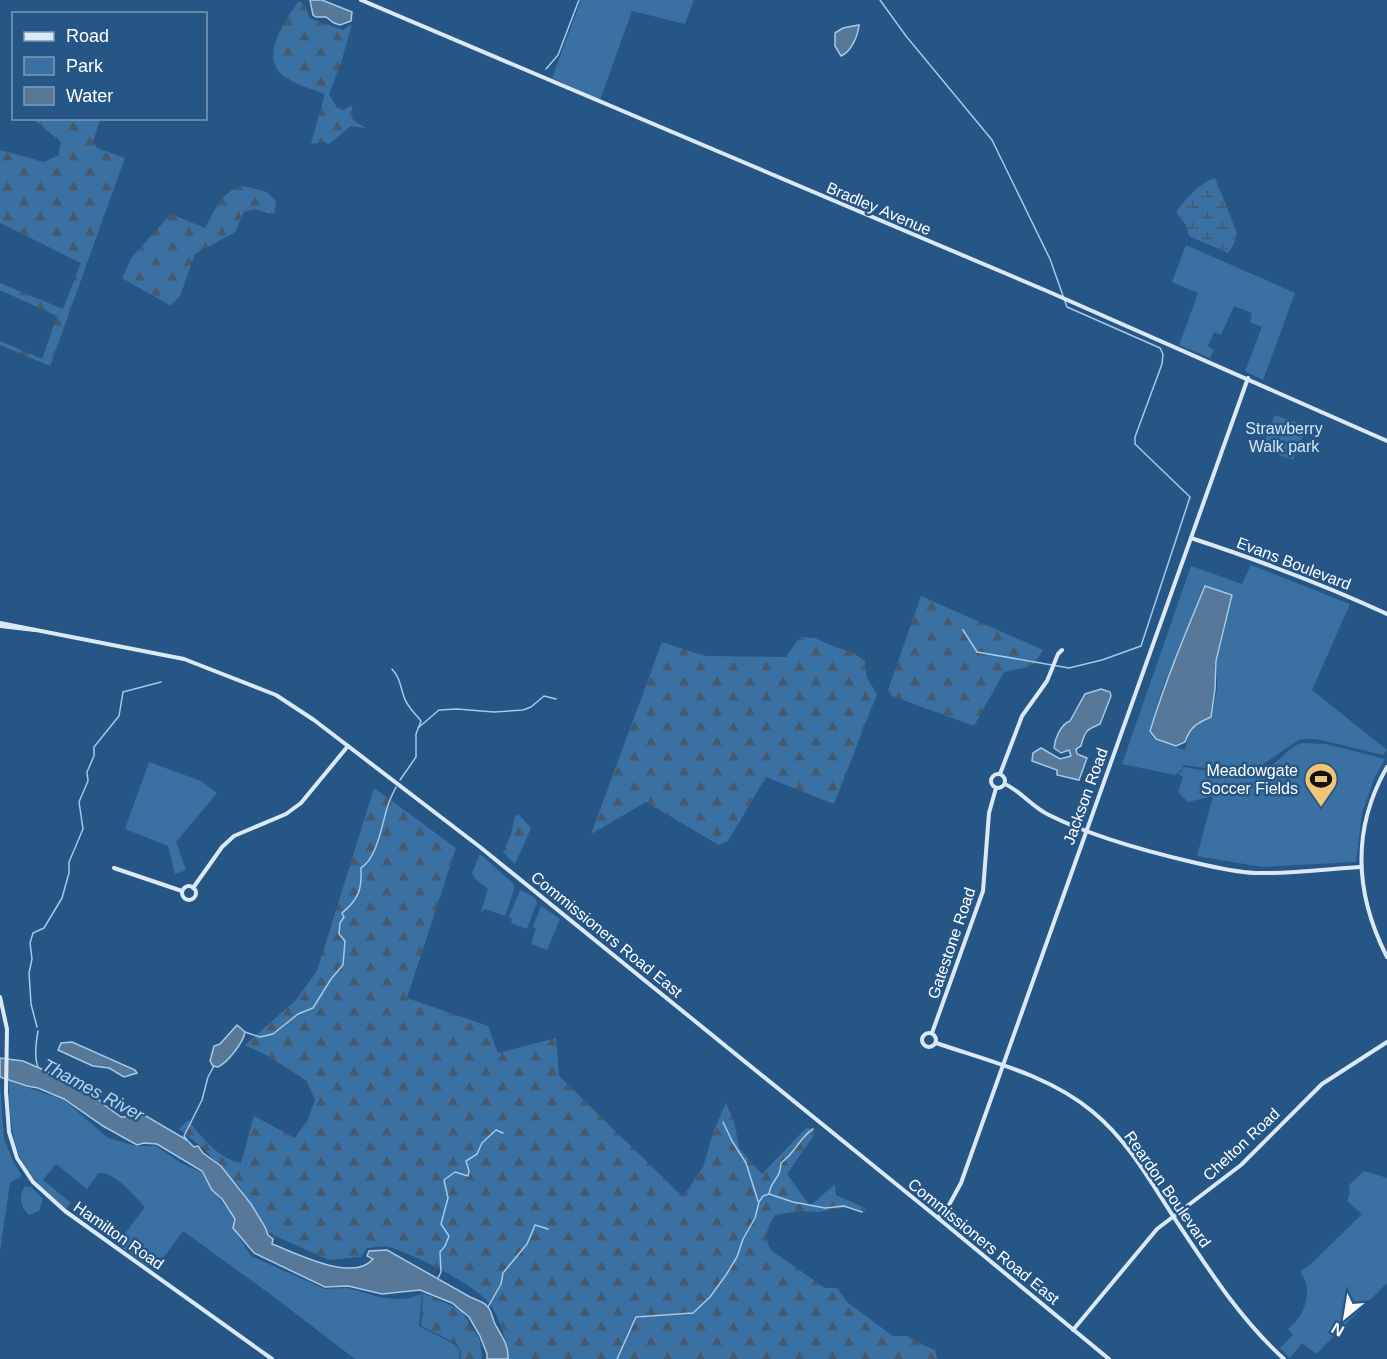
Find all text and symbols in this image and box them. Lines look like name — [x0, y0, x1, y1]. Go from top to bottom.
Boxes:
legend — [12, 12, 207, 120]
text: Road — [66, 26, 109, 46]
text: Park — [66, 56, 104, 76]
text: Water — [66, 86, 113, 106]
street label: Bradley Avenue — [824, 179, 934, 238]
park label: Strawberry Walk park — [1245, 420, 1323, 455]
street label: Evans Boulevard — [1234, 534, 1353, 593]
street label: Jackson Road — [1060, 746, 1111, 847]
sports icon: Meadowgate Soccer Fields — [1303, 761, 1339, 808]
place label: Meadowgate Soccer Fields — [1201, 762, 1298, 797]
street label: Commissioners Road East — [528, 868, 686, 1001]
street label: Gatestone Road — [924, 885, 978, 1001]
water label: Thames River — [39, 1055, 148, 1126]
street label: Chelton Road — [1200, 1105, 1283, 1184]
street label: Reardon Boulevard — [1121, 1128, 1214, 1251]
street label: Commissioners Road East — [905, 1175, 1063, 1308]
street label: Hamilton Road — [70, 1198, 167, 1273]
north arrow — [1315, 1287, 1375, 1347]
text: N — [1328, 1319, 1347, 1340]

